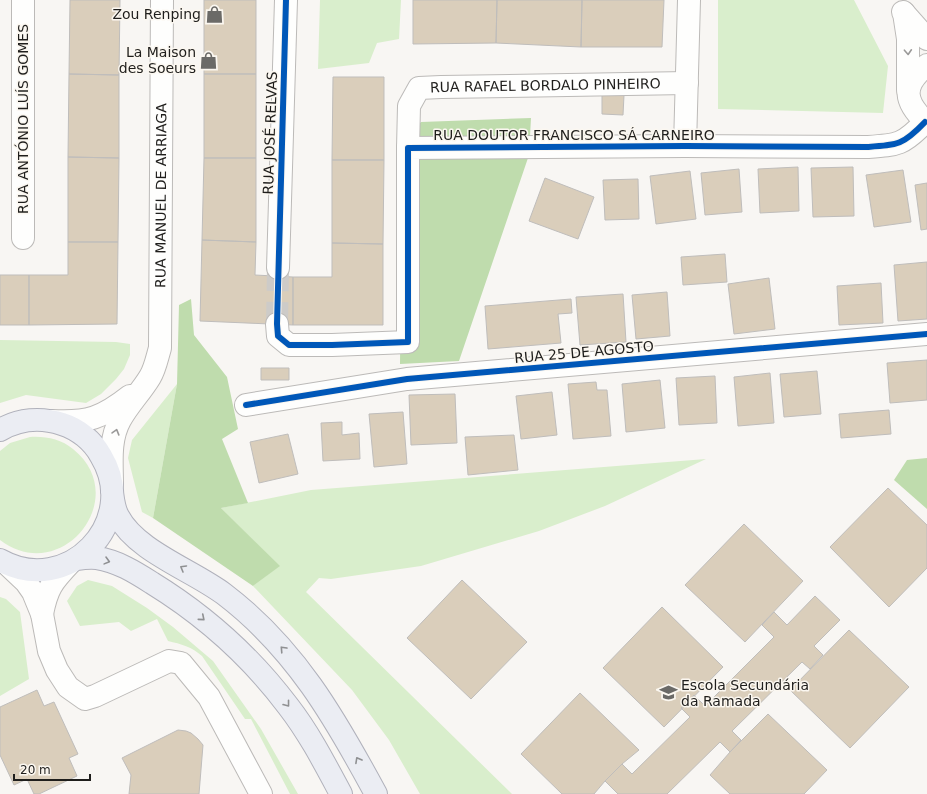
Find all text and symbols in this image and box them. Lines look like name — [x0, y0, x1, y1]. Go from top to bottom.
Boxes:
shop icon: Zou Renping — [204, 4, 224, 24]
place label: Zou Renping — [112, 6, 201, 22]
street label: RUA ANTÓNIO LUÍS GOMES — [14, 24, 31, 214]
place label: La Maison des Soeurs — [119, 44, 196, 76]
one-way arrow — [904, 49, 912, 55]
shop icon: La Maison des Soeurs — [199, 50, 219, 70]
street label: RUA JOSÉ RELVAS — [260, 71, 280, 195]
street label: RUA RAFAEL BORDALO PINHEIRO — [430, 75, 661, 95]
street label: RUA MANUEL DE ARRIAGA — [152, 103, 169, 288]
street label: RUA DOUTOR FRANCISCO SÁ CARNEIRO — [433, 127, 715, 143]
street label: RUA 25 DE AGOSTO — [514, 338, 654, 366]
one-way arrow — [111, 429, 120, 436]
one-way arrow — [103, 556, 110, 564]
one-way arrow — [180, 565, 187, 572]
one-way arrow — [197, 613, 205, 620]
one-way arrow — [280, 646, 288, 654]
place label: Escola Secundária da Ramada — [681, 677, 809, 709]
school or university icon: Escola Secundária da Ramada — [658, 683, 678, 703]
one-way arrow — [282, 699, 289, 706]
scale bar — [14, 756, 90, 782]
one-way arrow — [355, 757, 362, 764]
text: 20 m — [20, 763, 51, 777]

